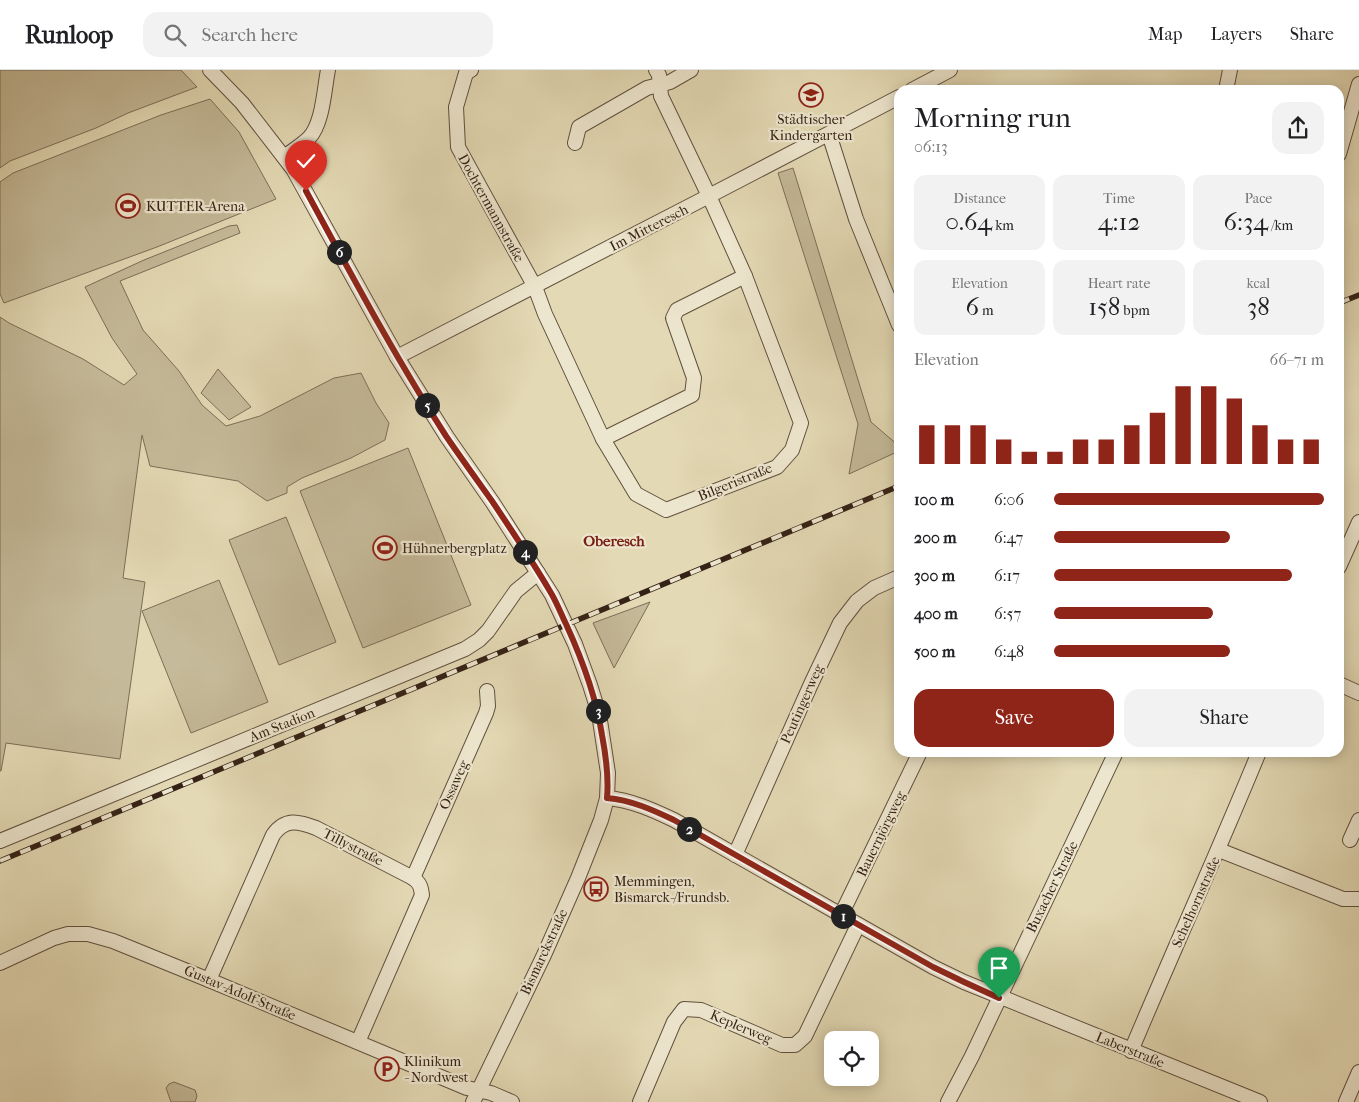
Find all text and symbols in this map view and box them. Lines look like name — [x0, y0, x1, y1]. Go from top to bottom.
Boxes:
search box — [143, 12, 493, 57]
text: Runloop — [25, 21, 113, 49]
icon: search — [161, 21, 189, 49]
text: Search here — [201, 24, 298, 46]
text: Map — [1148, 24, 1182, 45]
text: Layers — [1210, 24, 1262, 45]
text: Share — [1290, 24, 1334, 45]
school or university icon: Städtischer Kindergarten — [798, 82, 824, 108]
text: Morning run — [914, 101, 1071, 134]
button: share — [1272, 102, 1324, 154]
place label: Städtischer Kindergarten — [770, 111, 852, 144]
text: 06:13 — [914, 137, 948, 156]
pin — [285, 140, 327, 191]
icon: check — [292, 147, 320, 175]
street label: Dochtermannstraße — [454, 151, 528, 265]
text: Distance — [953, 190, 1006, 207]
text: Time — [1103, 190, 1135, 207]
text: Pace — [1244, 190, 1272, 207]
sports icon: KUTTER-Arena — [115, 193, 141, 219]
place label: KUTTER-Arena — [146, 198, 245, 215]
street label: Im Mitteresch — [607, 201, 691, 255]
text: 0.64 — [945, 207, 992, 236]
text: 4:12 — [1098, 207, 1140, 236]
text: 6:34 — [1223, 207, 1268, 236]
text: km — [992, 217, 1014, 234]
text: /km — [1268, 217, 1293, 234]
pin: 6 — [326, 240, 352, 264]
text: 6 — [336, 244, 343, 261]
text: Elevation — [951, 275, 1008, 292]
text: Heart rate — [1088, 275, 1150, 292]
text: kcal — [1247, 275, 1270, 292]
text: 6 — [966, 292, 979, 321]
text: 158 — [1088, 292, 1120, 321]
text: 38 — [1247, 292, 1270, 321]
text: m — [979, 302, 994, 319]
text: bpm — [1120, 302, 1150, 319]
text: Elevation — [914, 350, 979, 369]
text: 66–71 m — [1270, 350, 1324, 369]
pin: 5 — [414, 392, 440, 418]
text: 5 — [424, 397, 431, 414]
street label: Bilgeristraße — [695, 459, 775, 505]
text: 100 m — [914, 490, 954, 509]
text: 6:06 — [994, 490, 1024, 509]
text: 200 m — [914, 528, 957, 547]
text: 6:47 — [994, 528, 1023, 547]
district label: Oberesch — [583, 532, 645, 550]
sports icon: Hühnerbergplatz — [372, 535, 398, 561]
place label: Hühnerbergplatz — [402, 540, 507, 557]
pin: 4 — [512, 540, 538, 564]
text: 4 — [521, 544, 530, 561]
text: 300 m — [914, 566, 955, 585]
text: 6:17 — [994, 566, 1020, 585]
text: 400 m — [914, 604, 958, 623]
text: 6:57 — [994, 604, 1021, 623]
text: 500 m — [914, 642, 955, 661]
text: 6:48 — [994, 642, 1024, 661]
street label: Peutingerweg — [777, 661, 827, 746]
button: Save — [914, 689, 1114, 747]
button: Share — [1124, 689, 1324, 747]
pin: 3 — [586, 698, 610, 724]
text: 3 — [596, 703, 601, 720]
street label: Am Stadion — [246, 704, 317, 746]
street label: Ossaweg — [436, 757, 473, 812]
street label: Bauernjörgweg — [853, 788, 909, 880]
pin: 2 — [676, 816, 702, 842]
text: 2 — [686, 821, 693, 838]
street label: Tillystraße — [320, 825, 386, 869]
street label: Buxacher Straße — [1022, 838, 1082, 936]
street label: Schelhornstraße — [1168, 854, 1224, 950]
place label: Memmingen, Bismarck-/Frundsb. — [614, 873, 729, 906]
bus stop icon: Memmingen, Bismarck-/Frundsb. — [583, 876, 609, 902]
pin: 1 — [830, 904, 856, 928]
street label: Bismarckstraße — [517, 906, 571, 998]
text: 1 — [841, 908, 846, 925]
pin — [978, 947, 1020, 998]
icon: arrive — [985, 954, 1013, 982]
street label: Gustav-Adolf-Straße — [181, 962, 299, 1024]
street label: Keplerweg — [707, 1006, 775, 1048]
street label: Laberstraße — [1093, 1029, 1167, 1071]
map controls — [824, 1031, 879, 1086]
button: locate — [824, 1031, 879, 1086]
place label: Klinikum - Nordwest — [404, 1053, 469, 1086]
parking icon: Klinikum - Nordwest — [374, 1056, 400, 1082]

